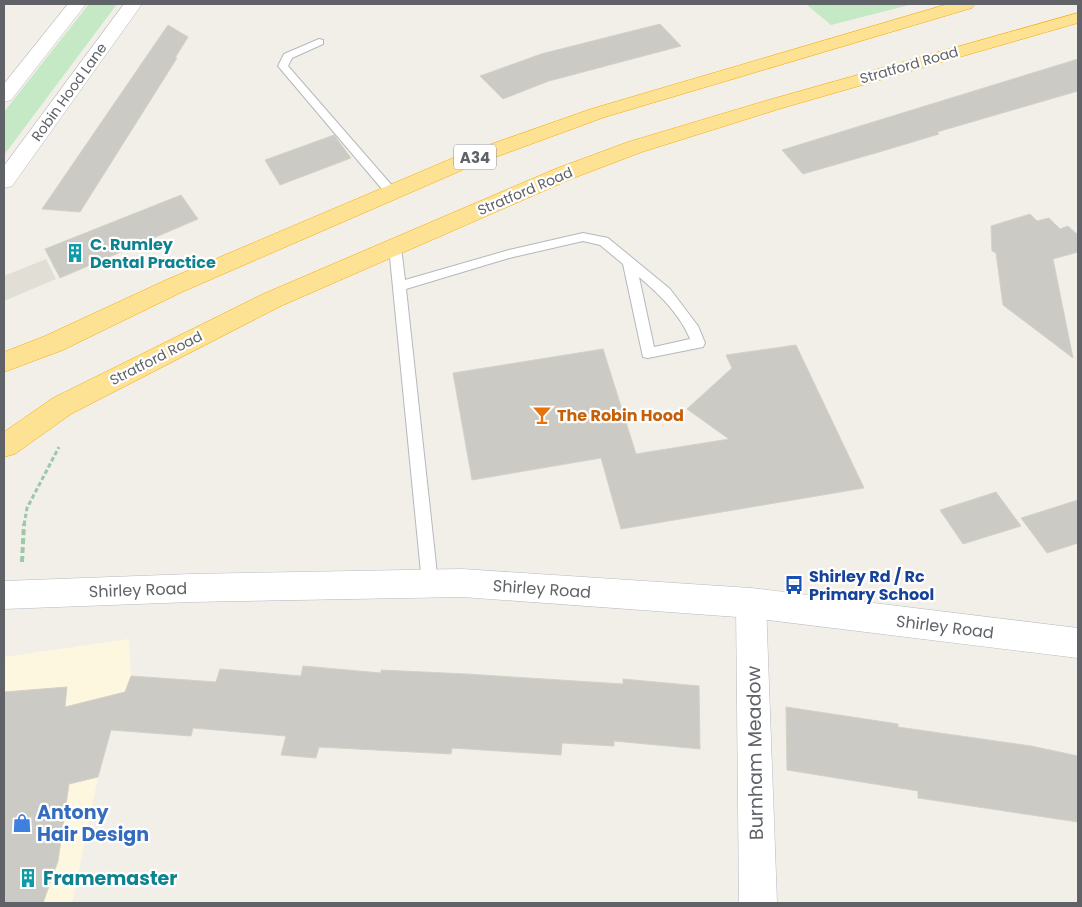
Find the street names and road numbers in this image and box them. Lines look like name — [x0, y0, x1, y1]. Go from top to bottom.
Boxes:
street label: Robin Hood Lane — [27, 39, 112, 145]
street label: Stratford Road — [857, 41, 961, 89]
road number: A34 — [454, 144, 496, 170]
street label: Stratford Road — [474, 162, 576, 220]
street label: Stratford Road — [106, 326, 206, 390]
street label: Shirley Road — [492, 574, 592, 604]
street label: Shirley Road — [88, 577, 188, 603]
street label: Shirley Road — [895, 610, 995, 644]
street label: Burnham Meadow — [740, 665, 770, 840]

